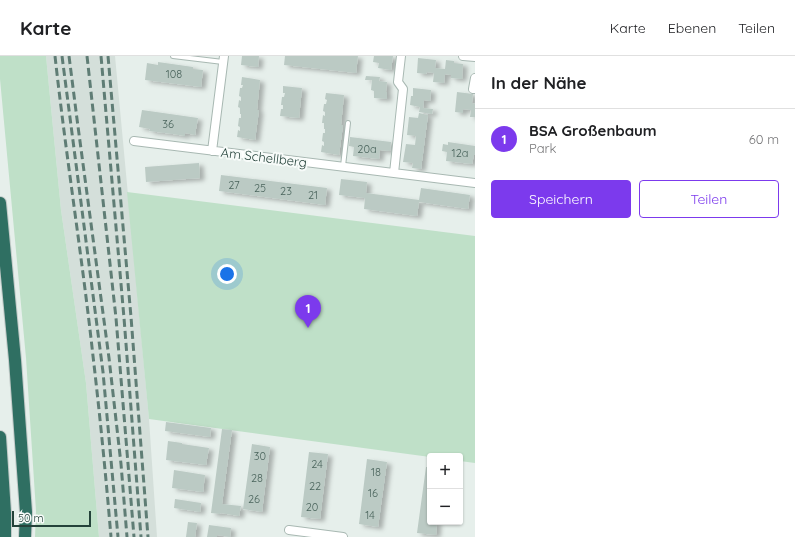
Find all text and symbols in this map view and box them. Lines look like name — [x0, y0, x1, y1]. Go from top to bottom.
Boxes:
text: Karte — [20, 16, 72, 40]
text: Karte — [610, 19, 646, 37]
text: Ebenen — [668, 19, 716, 37]
text: Teilen — [738, 19, 775, 37]
house number: 108 — [166, 67, 182, 81]
text: In der Nähe — [491, 72, 587, 93]
house number: 36 — [162, 117, 174, 131]
text: BSA Großenbaum — [529, 121, 657, 140]
text: 1 — [501, 131, 507, 147]
text: 60 m — [749, 131, 779, 147]
text: Park — [529, 140, 557, 156]
house number: 20a — [357, 142, 377, 156]
street label: Am Schellberg — [220, 144, 308, 170]
house number: 12a — [452, 146, 468, 160]
house number: 27 — [228, 178, 240, 192]
button: Speichern — [491, 180, 631, 218]
button: Teilen — [639, 180, 779, 218]
house number: 25 — [254, 181, 266, 195]
house number: 23 — [280, 184, 292, 198]
house number: 21 — [308, 188, 318, 202]
your location — [217, 264, 237, 284]
pin: 1 — [295, 295, 321, 328]
house number: 30 — [254, 449, 266, 463]
map controls — [427, 453, 463, 525]
button: + — [427, 453, 463, 489]
house number: 24 — [311, 457, 323, 471]
house number: 18 — [371, 465, 381, 479]
house number: 28 — [251, 471, 263, 485]
house number: 22 — [309, 479, 321, 493]
house number: 16 — [368, 486, 378, 500]
button: − — [427, 489, 463, 525]
house number: 26 — [248, 492, 260, 506]
house number: 20 — [306, 500, 318, 514]
house number: 14 — [365, 508, 375, 522]
scale bar — [12, 509, 91, 528]
text: 50 m — [18, 511, 44, 525]

